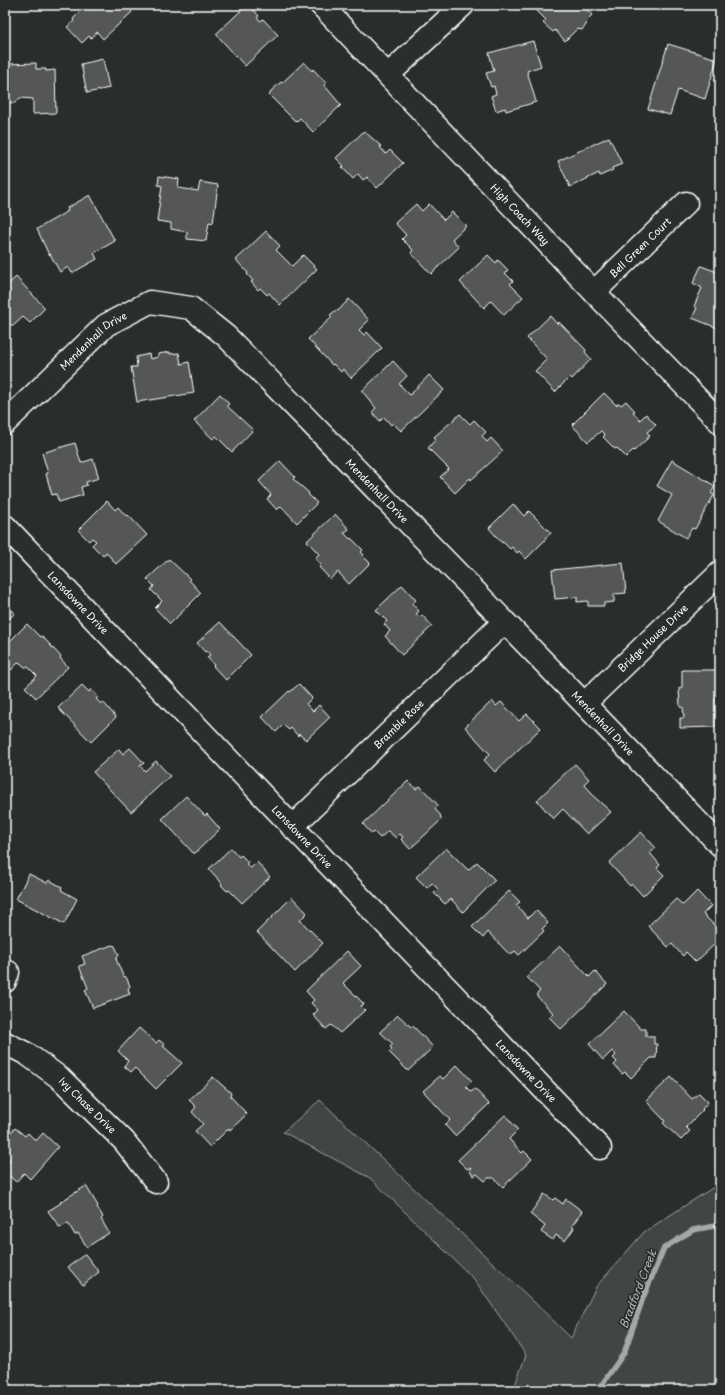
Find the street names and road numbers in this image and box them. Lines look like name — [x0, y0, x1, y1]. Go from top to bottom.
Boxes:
street label: High Coach Way — [488, 180, 554, 248]
street label: Bell Green Court — [605, 214, 674, 281]
street label: Mendenhall Drive — [56, 308, 129, 373]
street label: Mendenhall Drive — [343, 455, 412, 526]
street label: Lansdowne Drive — [45, 568, 112, 637]
street label: Bridge House Drive — [614, 600, 691, 675]
street label: Mendenhall Drive — [569, 687, 638, 758]
street label: Bramble Rose — [369, 696, 427, 752]
street label: Lansdowne Drive — [269, 802, 336, 871]
street label: Lansdowne Drive — [493, 1036, 560, 1105]
street label: Ivy Chase Drive — [56, 1073, 120, 1136]

